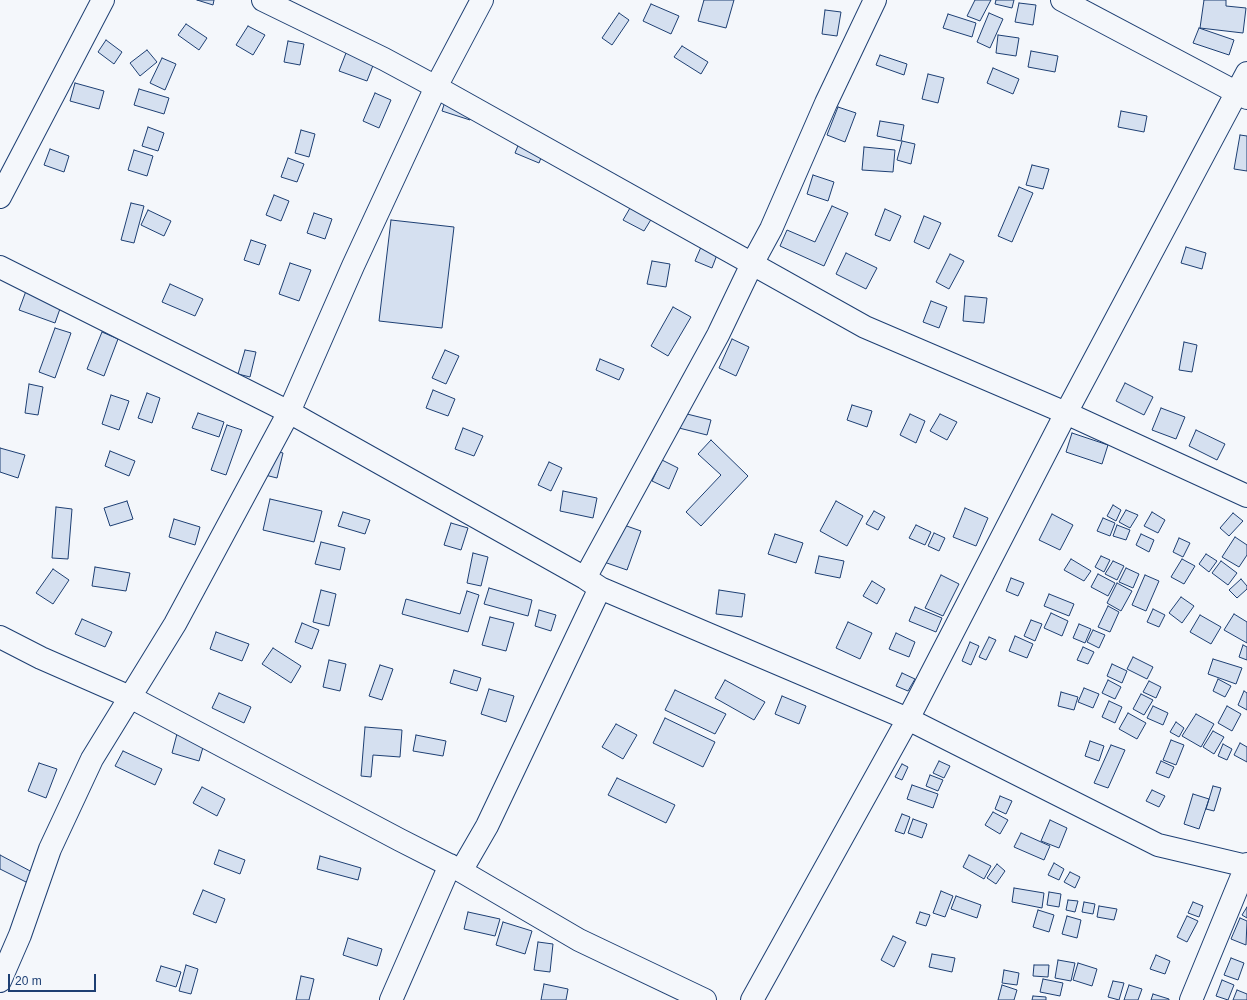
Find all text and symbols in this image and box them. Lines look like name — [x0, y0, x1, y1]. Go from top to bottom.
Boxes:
scale bar — [10, 966, 98, 992]
text: 20 m — [15, 974, 42, 988]

